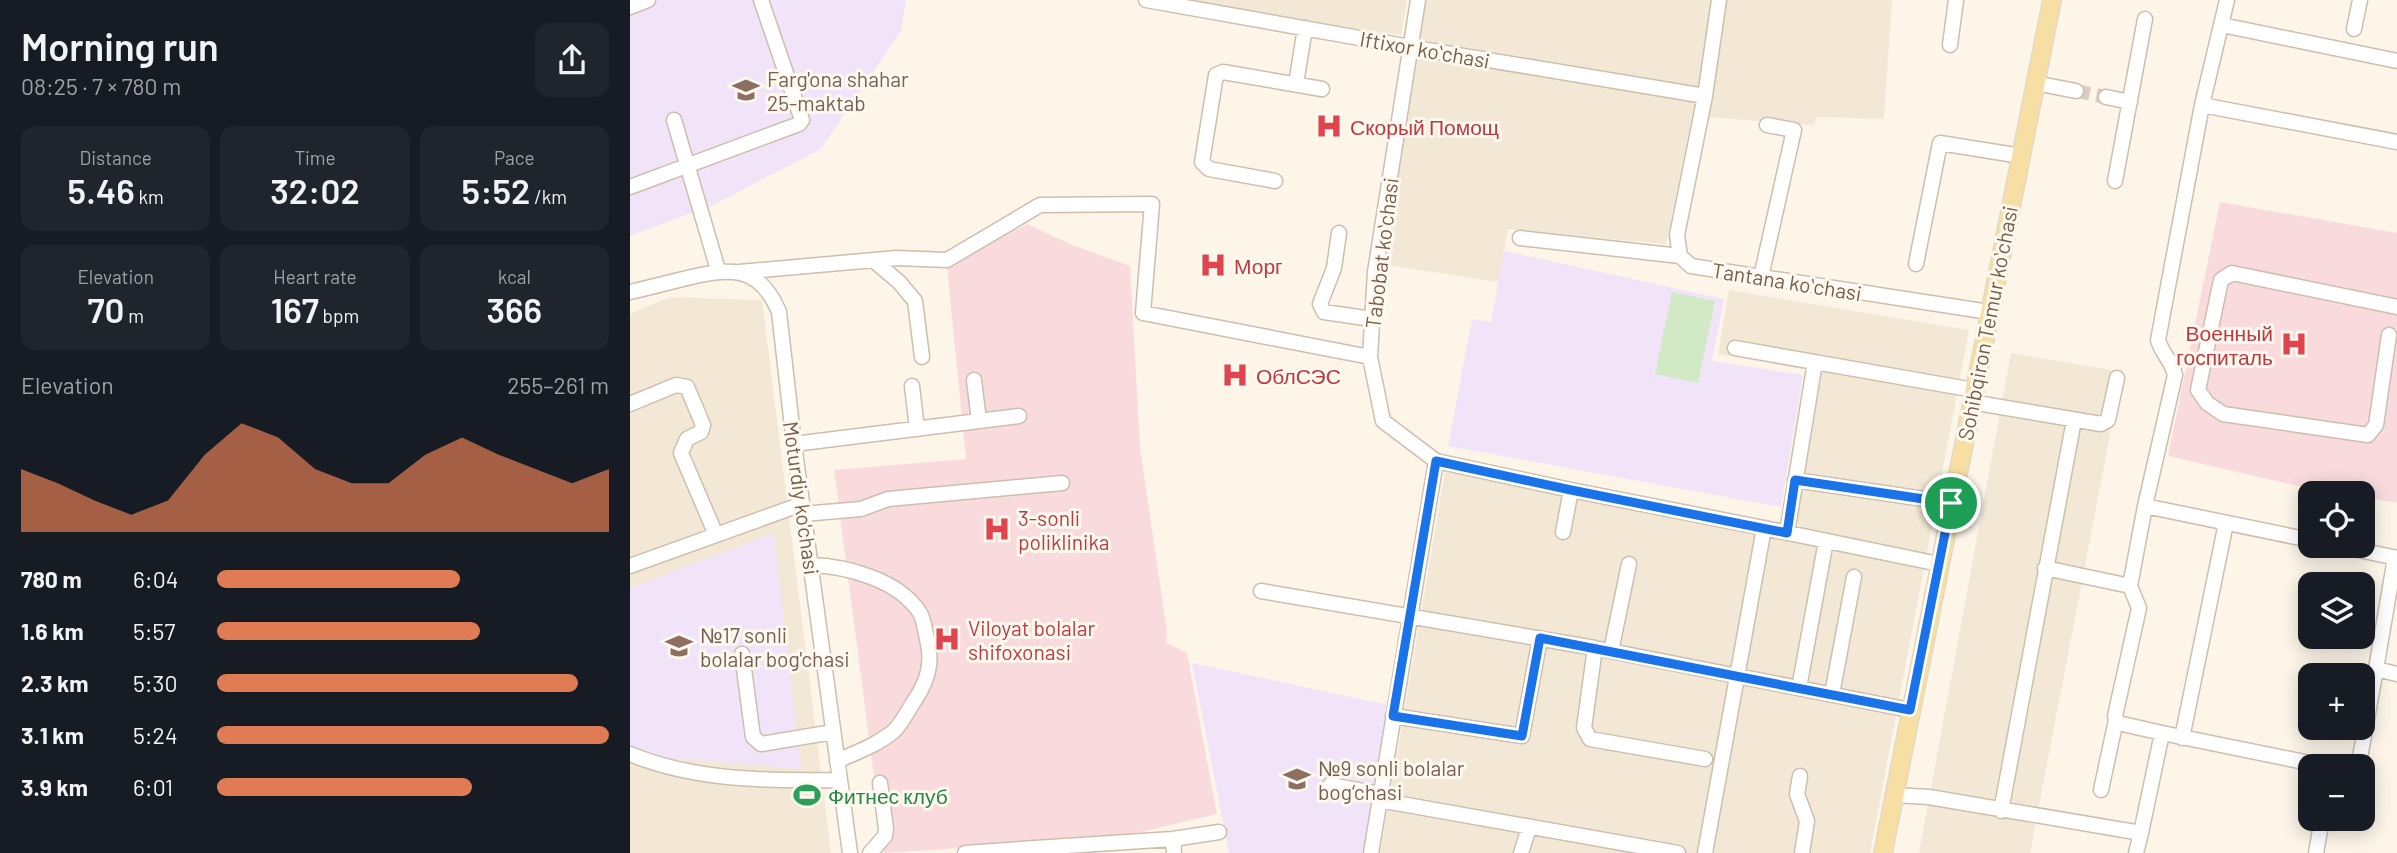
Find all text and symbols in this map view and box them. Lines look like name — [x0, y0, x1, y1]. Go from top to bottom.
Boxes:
text: Morning run — [21, 23, 219, 69]
button: share — [535, 23, 609, 97]
street label: Iftixor koʻchasi — [1358, 25, 1492, 73]
place label: Farg'ona shahar 25-maktab — [767, 66, 909, 115]
text: 08:25 · 7 × 780 m — [21, 72, 181, 100]
school or university icon: Farg'ona shahar 25-maktab — [731, 75, 761, 105]
hospital icon: Скорый Помощ — [1314, 111, 1344, 141]
place label: Скорый Помощ — [1350, 114, 1499, 139]
text: Distance — [79, 146, 152, 169]
text: Time — [294, 146, 336, 169]
text: Pace — [494, 146, 535, 169]
text: 5.46 — [68, 169, 135, 211]
text: 32:02 — [270, 169, 360, 211]
text: 5:52 — [462, 169, 530, 211]
street label: Tabobat koʻchasi — [1359, 176, 1403, 330]
text: km — [135, 185, 164, 208]
text: /km — [530, 185, 567, 208]
street label: Sohibqiron Temur koʻchasi — [1952, 204, 2022, 442]
hospital icon: Морг — [1198, 250, 1228, 280]
place label: Морг — [1234, 253, 1283, 278]
street label: Tantana koʻchasi — [1710, 257, 1864, 305]
text: Elevation — [77, 265, 154, 288]
text: Heart rate — [273, 265, 357, 288]
text: kcal — [498, 265, 531, 288]
text: 70 — [87, 288, 124, 330]
text: 167 — [271, 288, 319, 330]
text: 366 — [487, 288, 542, 330]
text: m — [124, 304, 144, 327]
text: bpm — [319, 304, 359, 327]
place label: Военный госпиталь — [2176, 320, 2273, 369]
hospital icon: Военный госпиталь — [2279, 329, 2309, 359]
hospital icon: ОблСЭС — [1220, 360, 1250, 390]
place label: ОблСЭС — [1256, 363, 1341, 388]
text: Elevation — [21, 371, 114, 399]
text: 255–261 m — [507, 371, 609, 399]
street label: Moturdiy ko'chasi — [779, 420, 825, 576]
pin — [1921, 473, 1981, 533]
map controls — [2298, 481, 2375, 831]
button: locate — [2298, 481, 2375, 558]
icon: arrive — [1932, 484, 1970, 522]
place label: 3-sonli poliklinika — [1018, 505, 1110, 554]
hospital icon: 3-sonli poliklinika — [982, 514, 1012, 544]
text: 780 m — [21, 565, 82, 593]
text: 6:04 — [133, 565, 178, 593]
button: layers — [2298, 572, 2375, 649]
place label: Viloyat bolalar shifoxonasi — [968, 615, 1095, 664]
text: 1.6 km — [21, 617, 84, 645]
text: 5:57 — [133, 617, 175, 645]
place label: №17 sonli bolalar bog'chasi — [700, 622, 850, 671]
hospital icon: Viloyat bolalar shifoxonasi — [932, 624, 962, 654]
school or university icon: №17 sonli bolalar bog'chasi — [664, 631, 694, 661]
button: + — [2298, 663, 2375, 740]
text: 2.3 km — [21, 669, 89, 697]
text: 5:30 — [133, 669, 177, 697]
text: 3.1 km — [21, 721, 84, 749]
text: 5:24 — [133, 721, 178, 749]
button: − — [2298, 754, 2375, 831]
place label: №9 sonli bolalar bog‘chasi — [1318, 755, 1465, 804]
school or university icon: №9 sonli bolalar bog‘chasi — [1282, 764, 1312, 794]
text: 3.9 km — [21, 773, 88, 801]
text: 6:01 — [133, 773, 173, 801]
sports icon: Фитнес клуб — [792, 780, 822, 810]
place label: Фитнес клуб — [828, 783, 948, 808]

